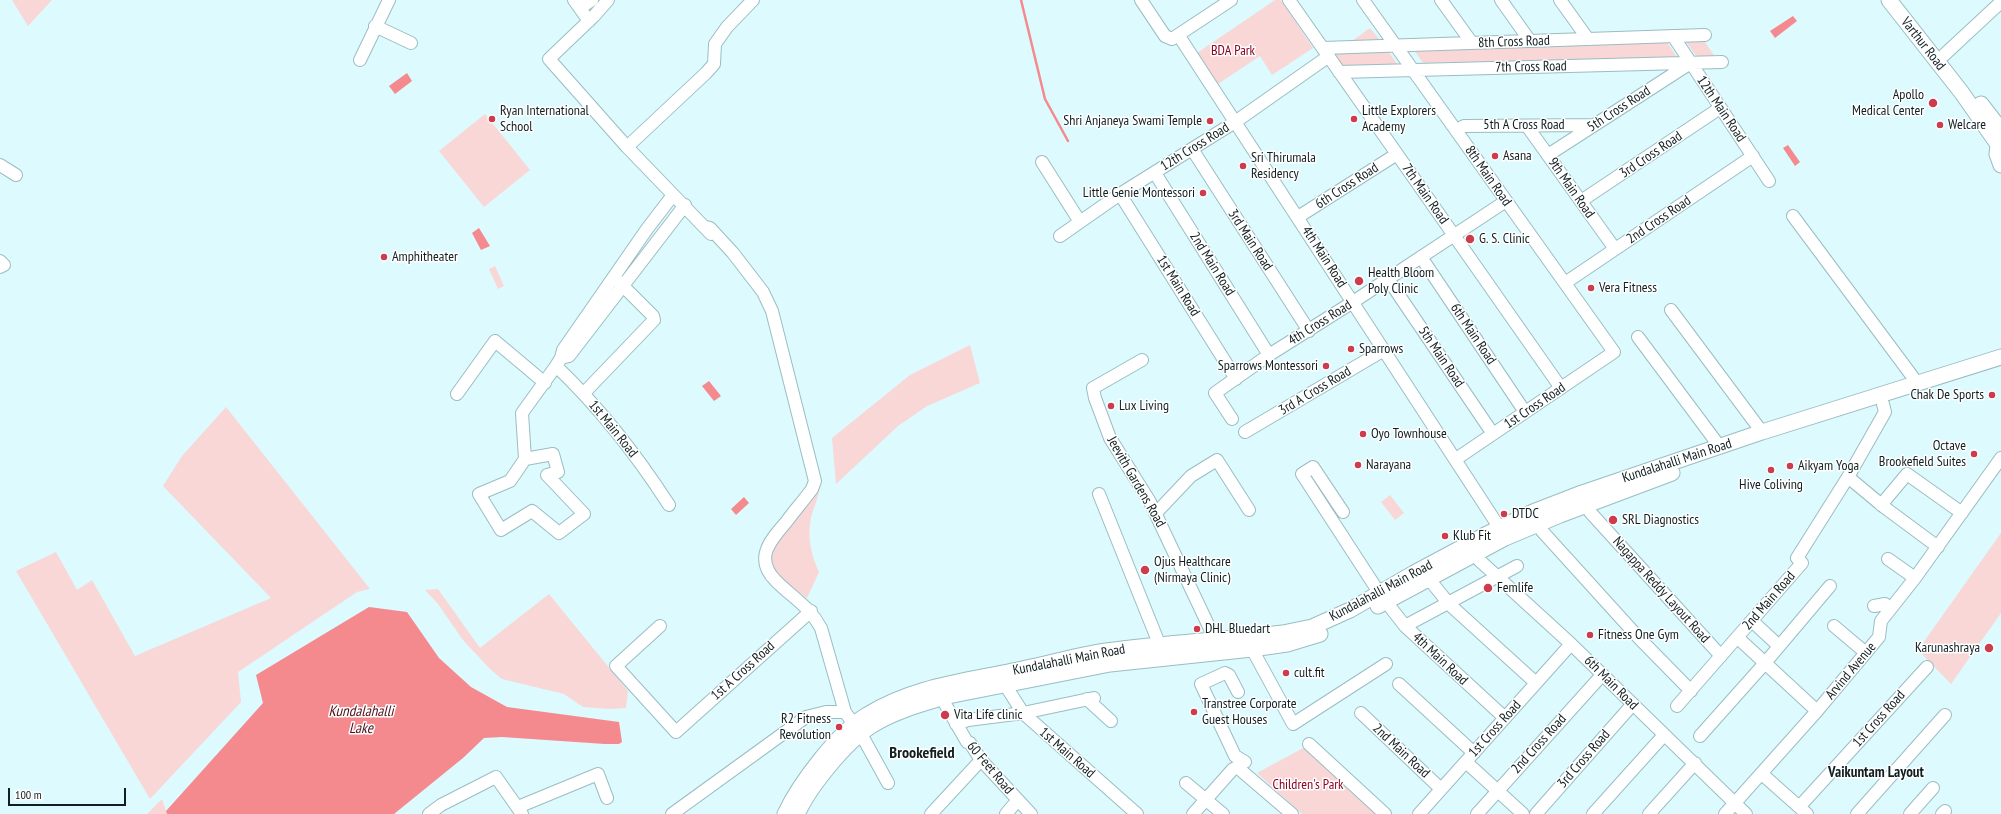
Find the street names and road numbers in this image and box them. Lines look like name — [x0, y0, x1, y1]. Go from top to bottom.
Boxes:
street label: Varthur Road — [1897, 14, 1949, 74]
street label: 8th Cross Road — [1478, 32, 1550, 52]
street label: 7th Cross Road — [1495, 58, 1567, 76]
street label: 12th Main Road — [1693, 73, 1749, 145]
street label: 5th Cross Road — [1584, 82, 1654, 136]
street label: 5th A Cross Road — [1483, 117, 1565, 133]
street label: 12th Cross Road — [1157, 119, 1233, 175]
street label: 3rd Cross Road — [1617, 128, 1685, 182]
street label: 8th Main Road — [1461, 143, 1515, 209]
street label: 9th Main Road — [1544, 155, 1598, 221]
street label: 6th Cross Road — [1312, 159, 1382, 213]
street label: 7th Main Road — [1398, 161, 1452, 227]
street label: 2nd Cross Road — [1624, 192, 1694, 248]
street label: 3rd Main Road — [1224, 206, 1276, 274]
street label: 4th Main Road — [1298, 223, 1350, 291]
street label: 2nd Main Road — [1186, 229, 1238, 299]
street label: 1st Main Road — [1153, 253, 1203, 319]
street label: 4th Cross Road — [1285, 297, 1355, 349]
street label: 6th Main Road — [1447, 300, 1499, 368]
street label: 5th Main Road — [1415, 323, 1467, 391]
street label: 3rd A Cross Road — [1276, 363, 1354, 419]
street label: 1st Cross Road — [1501, 379, 1569, 433]
street label: 1st Main Road — [585, 397, 641, 461]
street label: Jeevith Gardens Road — [1103, 434, 1169, 530]
street label: Kundalahalli Main Road — [1620, 435, 1734, 487]
street label: Nagappa Reddy Layout Road — [1609, 533, 1713, 647]
street label: Kundalahalli Main Road — [1327, 557, 1435, 625]
street label: 2nd Main Road — [1739, 568, 1799, 634]
street label: 4th Main Road — [1409, 629, 1471, 689]
street label: 1st A Cross Road — [708, 638, 778, 704]
street label: Arvind Avenue — [1822, 639, 1880, 703]
street label: Kundalahalli Main Road — [1011, 641, 1127, 679]
street label: 6th Main Road — [1580, 652, 1642, 714]
street label: 1st Cross Road — [1849, 687, 1909, 751]
street label: 1st Cross Road — [1465, 697, 1525, 761]
street label: 2nd Cross Road — [1508, 711, 1570, 777]
street label: 2nd Main Road — [1369, 720, 1433, 782]
street label: 1st Main Road — [1036, 724, 1098, 782]
street label: 3rd Cross Road — [1554, 726, 1614, 792]
street label: 60 Feet Road — [963, 738, 1017, 798]

